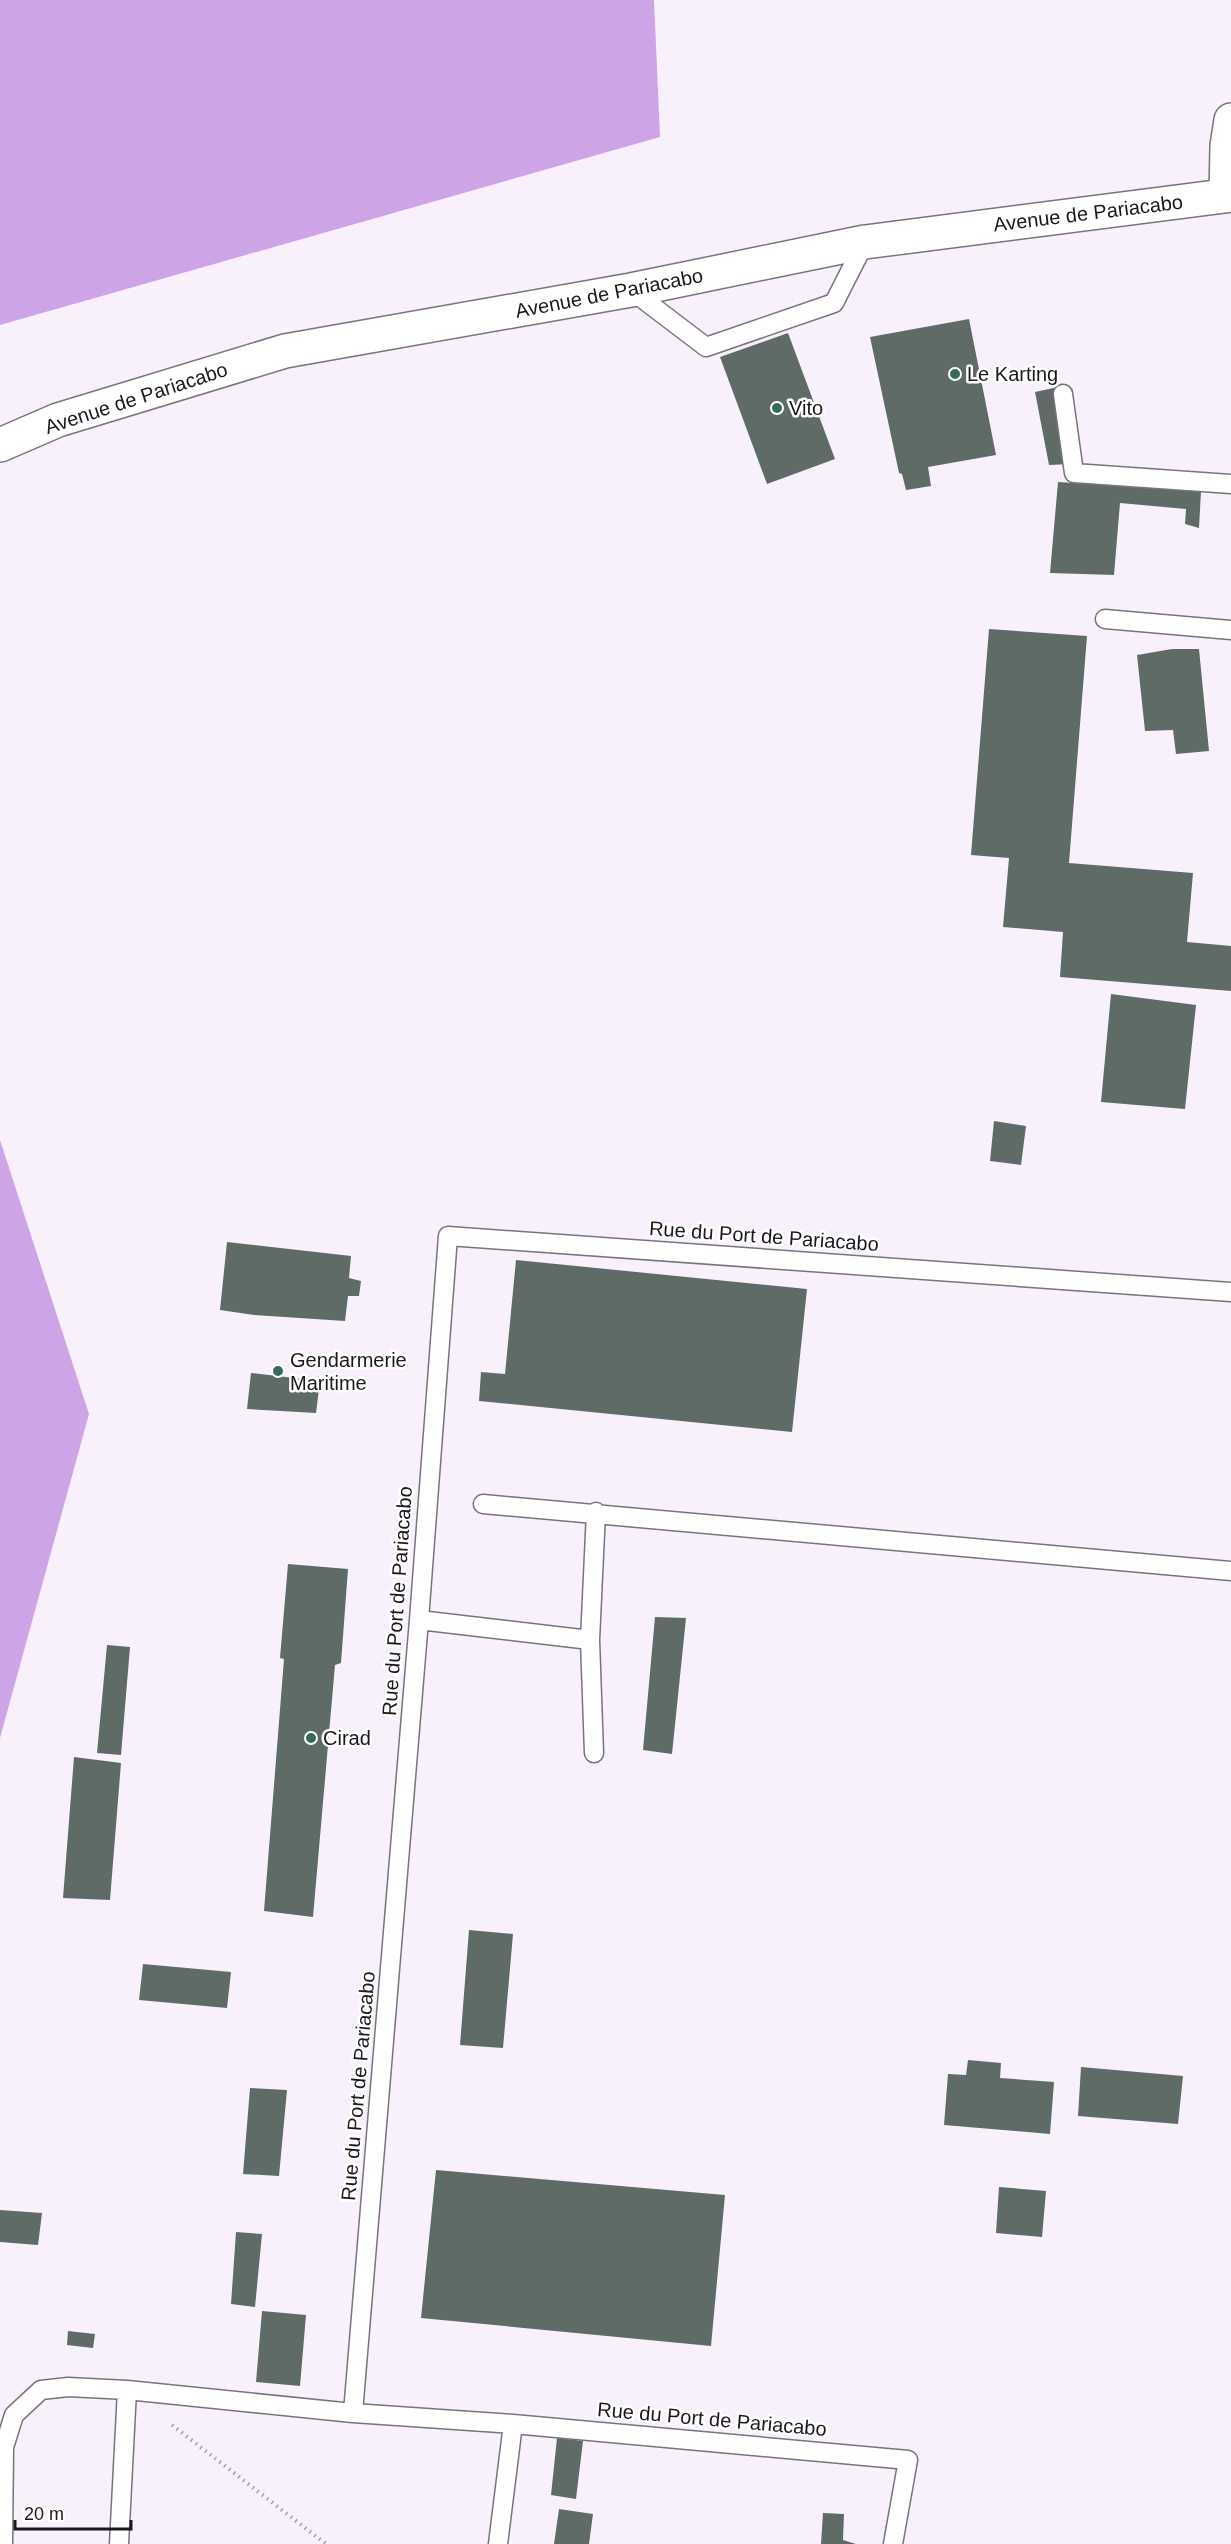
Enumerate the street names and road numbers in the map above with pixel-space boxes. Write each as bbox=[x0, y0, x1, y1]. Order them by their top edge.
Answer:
street label: Avenue de Pariacabo bbox=[992, 190, 1184, 236]
street label: Avenue de Pariacabo bbox=[513, 264, 705, 322]
street label: Avenue de Pariacabo bbox=[42, 358, 230, 438]
street label: Rue du Port de Pariacabo bbox=[648, 1217, 880, 1255]
street label: Rue du Port de Pariacabo bbox=[378, 1485, 416, 1717]
street label: Rue du Port de Pariacabo bbox=[337, 1970, 379, 2202]
street label: Rue du Port de Pariacabo bbox=[596, 2398, 828, 2440]

